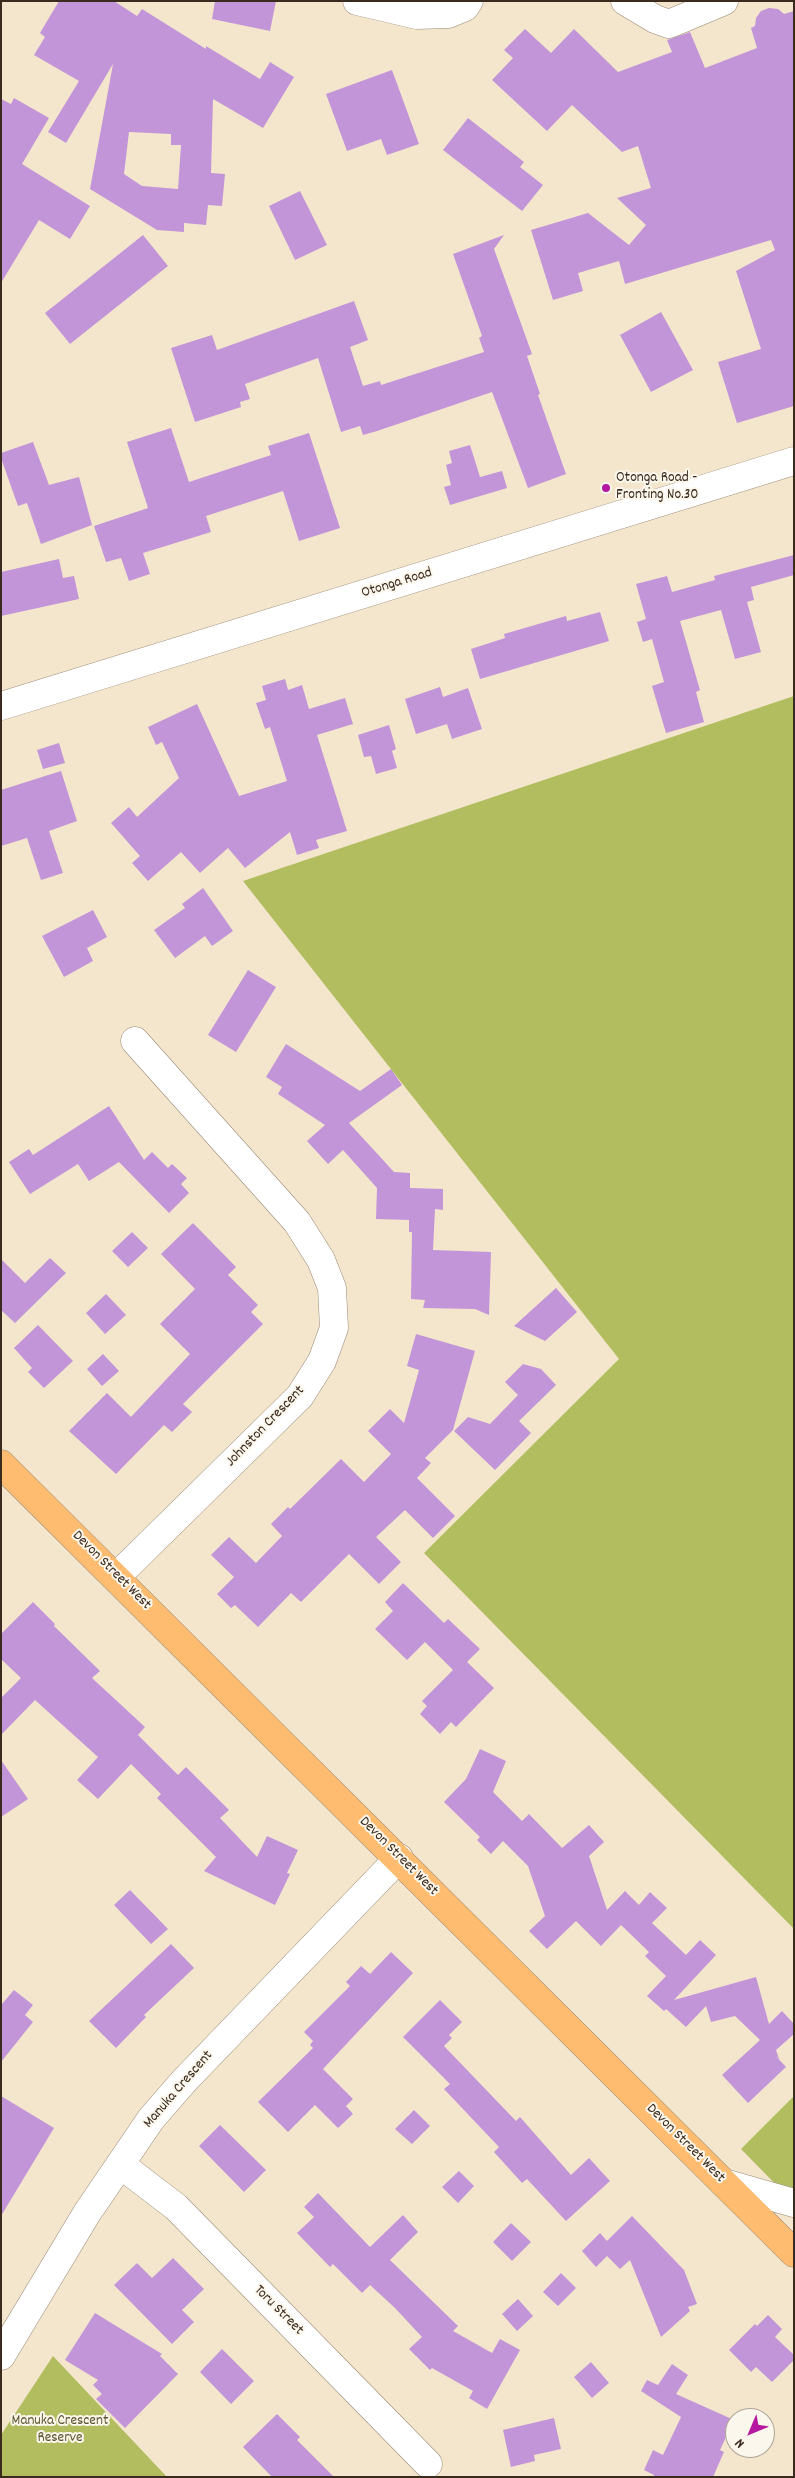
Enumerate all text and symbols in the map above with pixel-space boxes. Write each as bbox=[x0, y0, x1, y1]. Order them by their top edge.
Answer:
place label: Otonga Road - Fronting No.30 bbox=[616, 470, 698, 505]
marker: Otonga Road - Fronting No.30 bbox=[600, 482, 612, 494]
street label: Otonga Road bbox=[360, 565, 434, 603]
street label: Johnston Crescent bbox=[223, 1383, 309, 1471]
street label: Devon Street West bbox=[68, 1528, 154, 1614]
street label: Devon Street West bbox=[355, 1814, 441, 1900]
street label: Manuka Crescent bbox=[140, 2048, 218, 2132]
street label: Devon Street West bbox=[642, 2101, 728, 2187]
street label: Toru Street bbox=[249, 2282, 307, 2340]
north arrow bbox=[725, 2408, 775, 2458]
park label: Manuka Crescent Reserve bbox=[12, 2413, 108, 2448]
text: N bbox=[731, 2433, 750, 2452]

